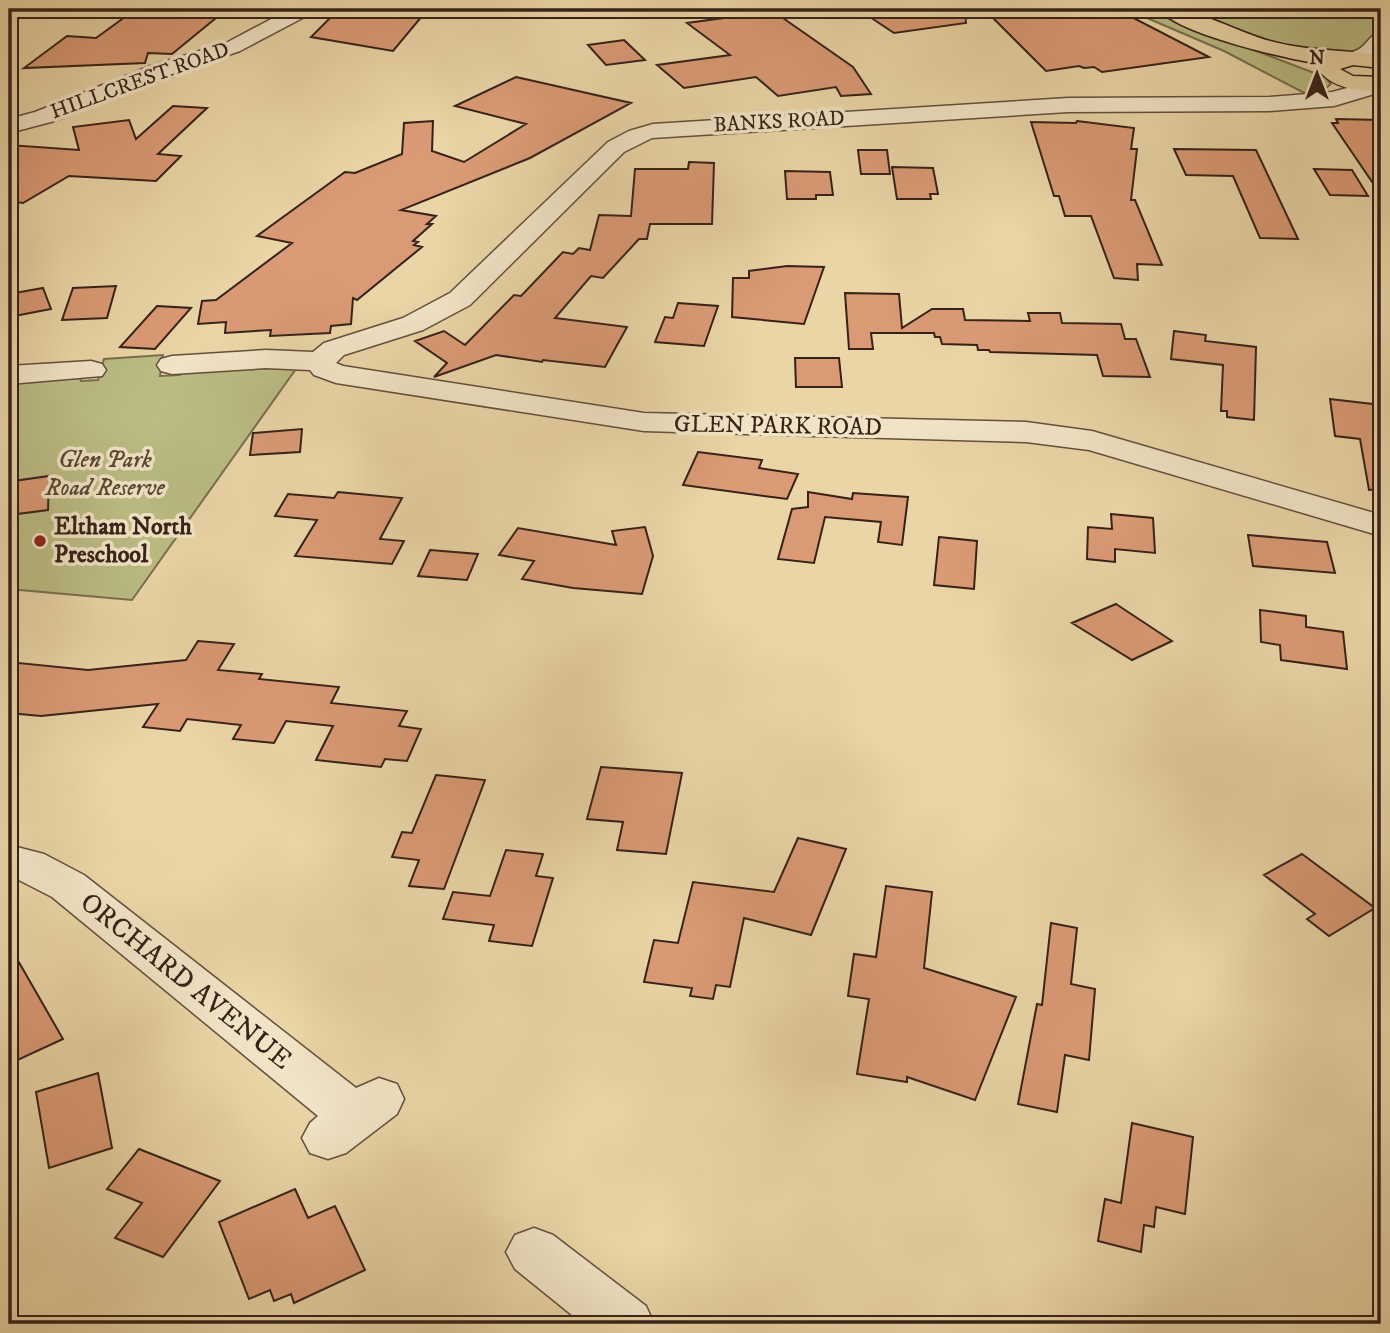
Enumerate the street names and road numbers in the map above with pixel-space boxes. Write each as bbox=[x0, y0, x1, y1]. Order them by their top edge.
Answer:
street label: HILLCREST ROAD bbox=[47, 37, 233, 125]
street label: BANKS ROAD bbox=[713, 106, 845, 138]
street label: GLEN PARK ROAD bbox=[674, 409, 882, 443]
street label: ORCHARD AVENUE bbox=[73, 885, 299, 1077]

